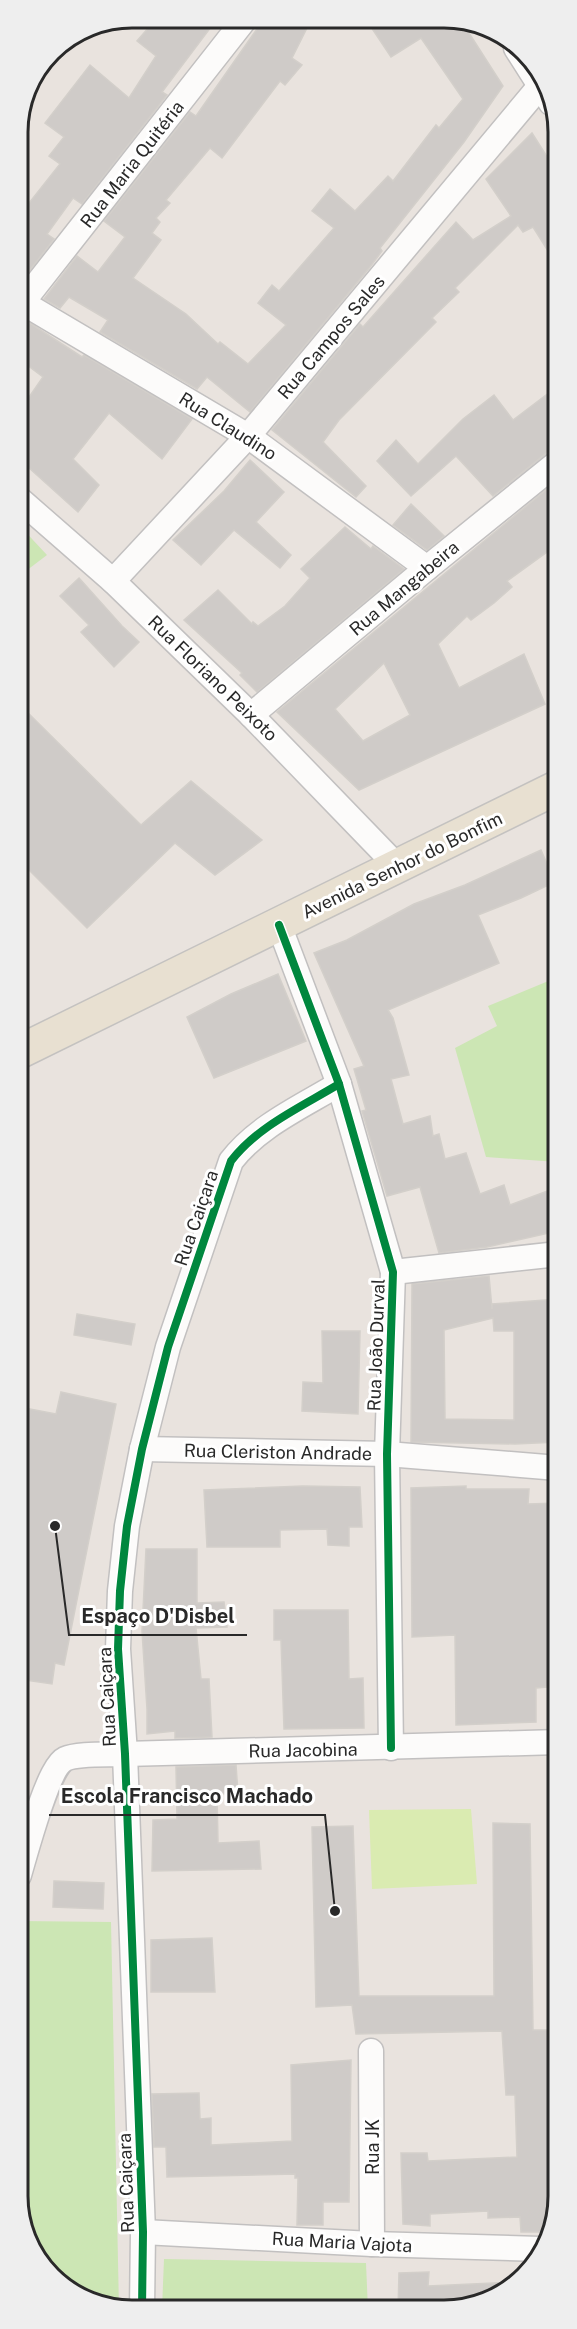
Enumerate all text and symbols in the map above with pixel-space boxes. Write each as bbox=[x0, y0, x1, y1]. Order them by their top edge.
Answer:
street label: Rua Maria Quitéria bbox=[76, 96, 188, 232]
street label: Rua Campos Sales bbox=[273, 271, 389, 403]
street label: Rua Claudino bbox=[175, 388, 281, 464]
street label: Rua Mangabeira bbox=[345, 536, 463, 640]
street label: Rua Floriano Peixoto bbox=[144, 611, 282, 745]
street label: Avenida Senhor do Bonfim bbox=[299, 807, 505, 923]
street label: Rua Caiçara bbox=[170, 1167, 222, 1269]
street label: Rua João Durval bbox=[363, 1278, 389, 1412]
street label: Rua Cleriston Andrade bbox=[184, 1440, 372, 1464]
callout: Espaço D'Disbel bbox=[69, 1597, 247, 1635]
text: Espaço D'Disbel bbox=[81, 1604, 235, 1628]
street label: Rua Caiçara bbox=[94, 1647, 120, 1747]
street label: Rua Jacobina bbox=[248, 1739, 358, 1761]
callout: Escola Francisco Machado bbox=[49, 1777, 325, 1815]
text: Escola Francisco Machado bbox=[61, 1784, 313, 1808]
street label: Rua JK bbox=[362, 2119, 383, 2175]
street label: Rua Caiçara bbox=[114, 2133, 138, 2233]
street label: Rua Maria Vajota bbox=[271, 2228, 413, 2256]

